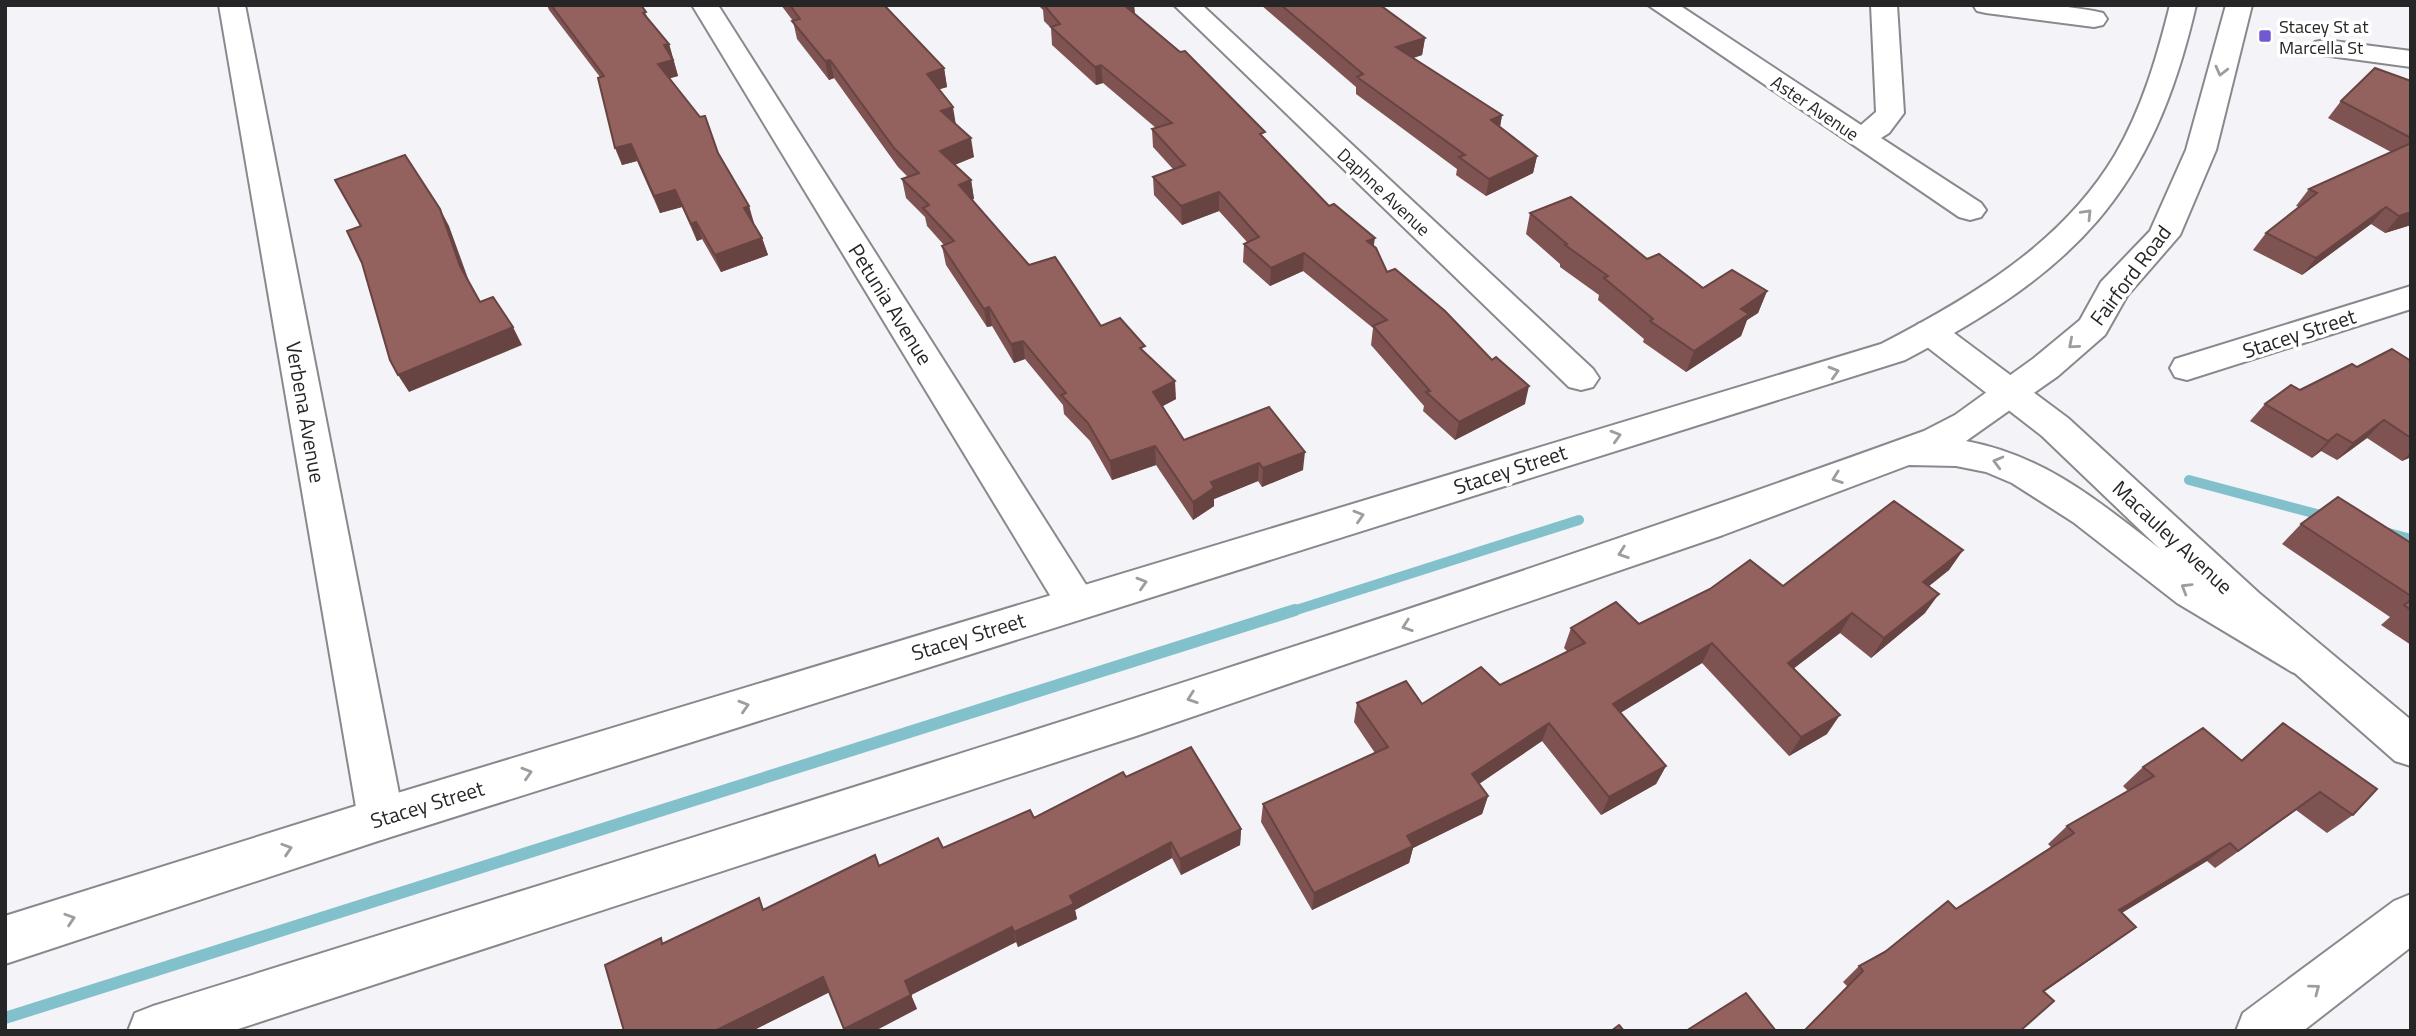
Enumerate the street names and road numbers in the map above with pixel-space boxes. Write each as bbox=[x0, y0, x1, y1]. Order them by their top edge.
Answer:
street label: Aster Avenue bbox=[1766, 69, 1864, 147]
street label: Daphne Avenue bbox=[1331, 142, 1437, 242]
street label: Fairford Road bbox=[2081, 218, 2179, 332]
street label: Petunia Avenue bbox=[841, 237, 941, 371]
street label: Stacey Street bbox=[2238, 299, 2360, 366]
street label: Verbena Avenue bbox=[278, 339, 334, 485]
street label: Stacey Street bbox=[1449, 435, 1571, 502]
street label: Macauley Avenue bbox=[2106, 473, 2240, 601]
street label: Stacey Street bbox=[907, 603, 1029, 668]
street label: Stacey Street bbox=[366, 771, 488, 836]

